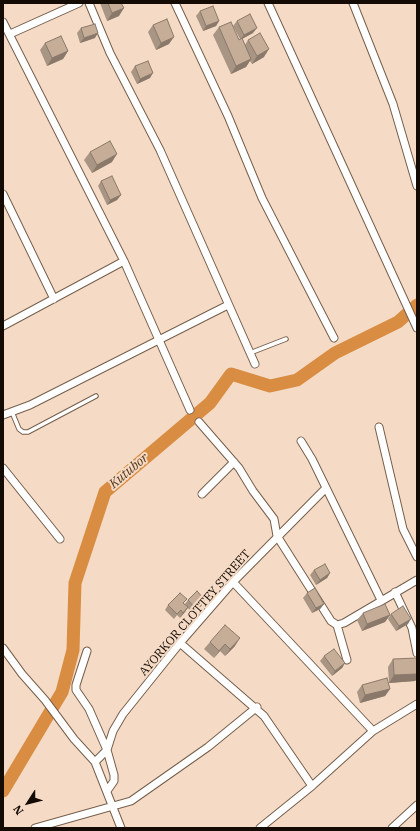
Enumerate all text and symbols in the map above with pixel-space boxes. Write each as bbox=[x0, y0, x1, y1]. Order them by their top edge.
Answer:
water label: Kutubor bbox=[106, 450, 152, 492]
street label: AYORKOR CLOTTEY STREET bbox=[136, 547, 254, 679]
north arrow bbox=[8, 783, 48, 823]
text: N bbox=[10, 802, 27, 818]

